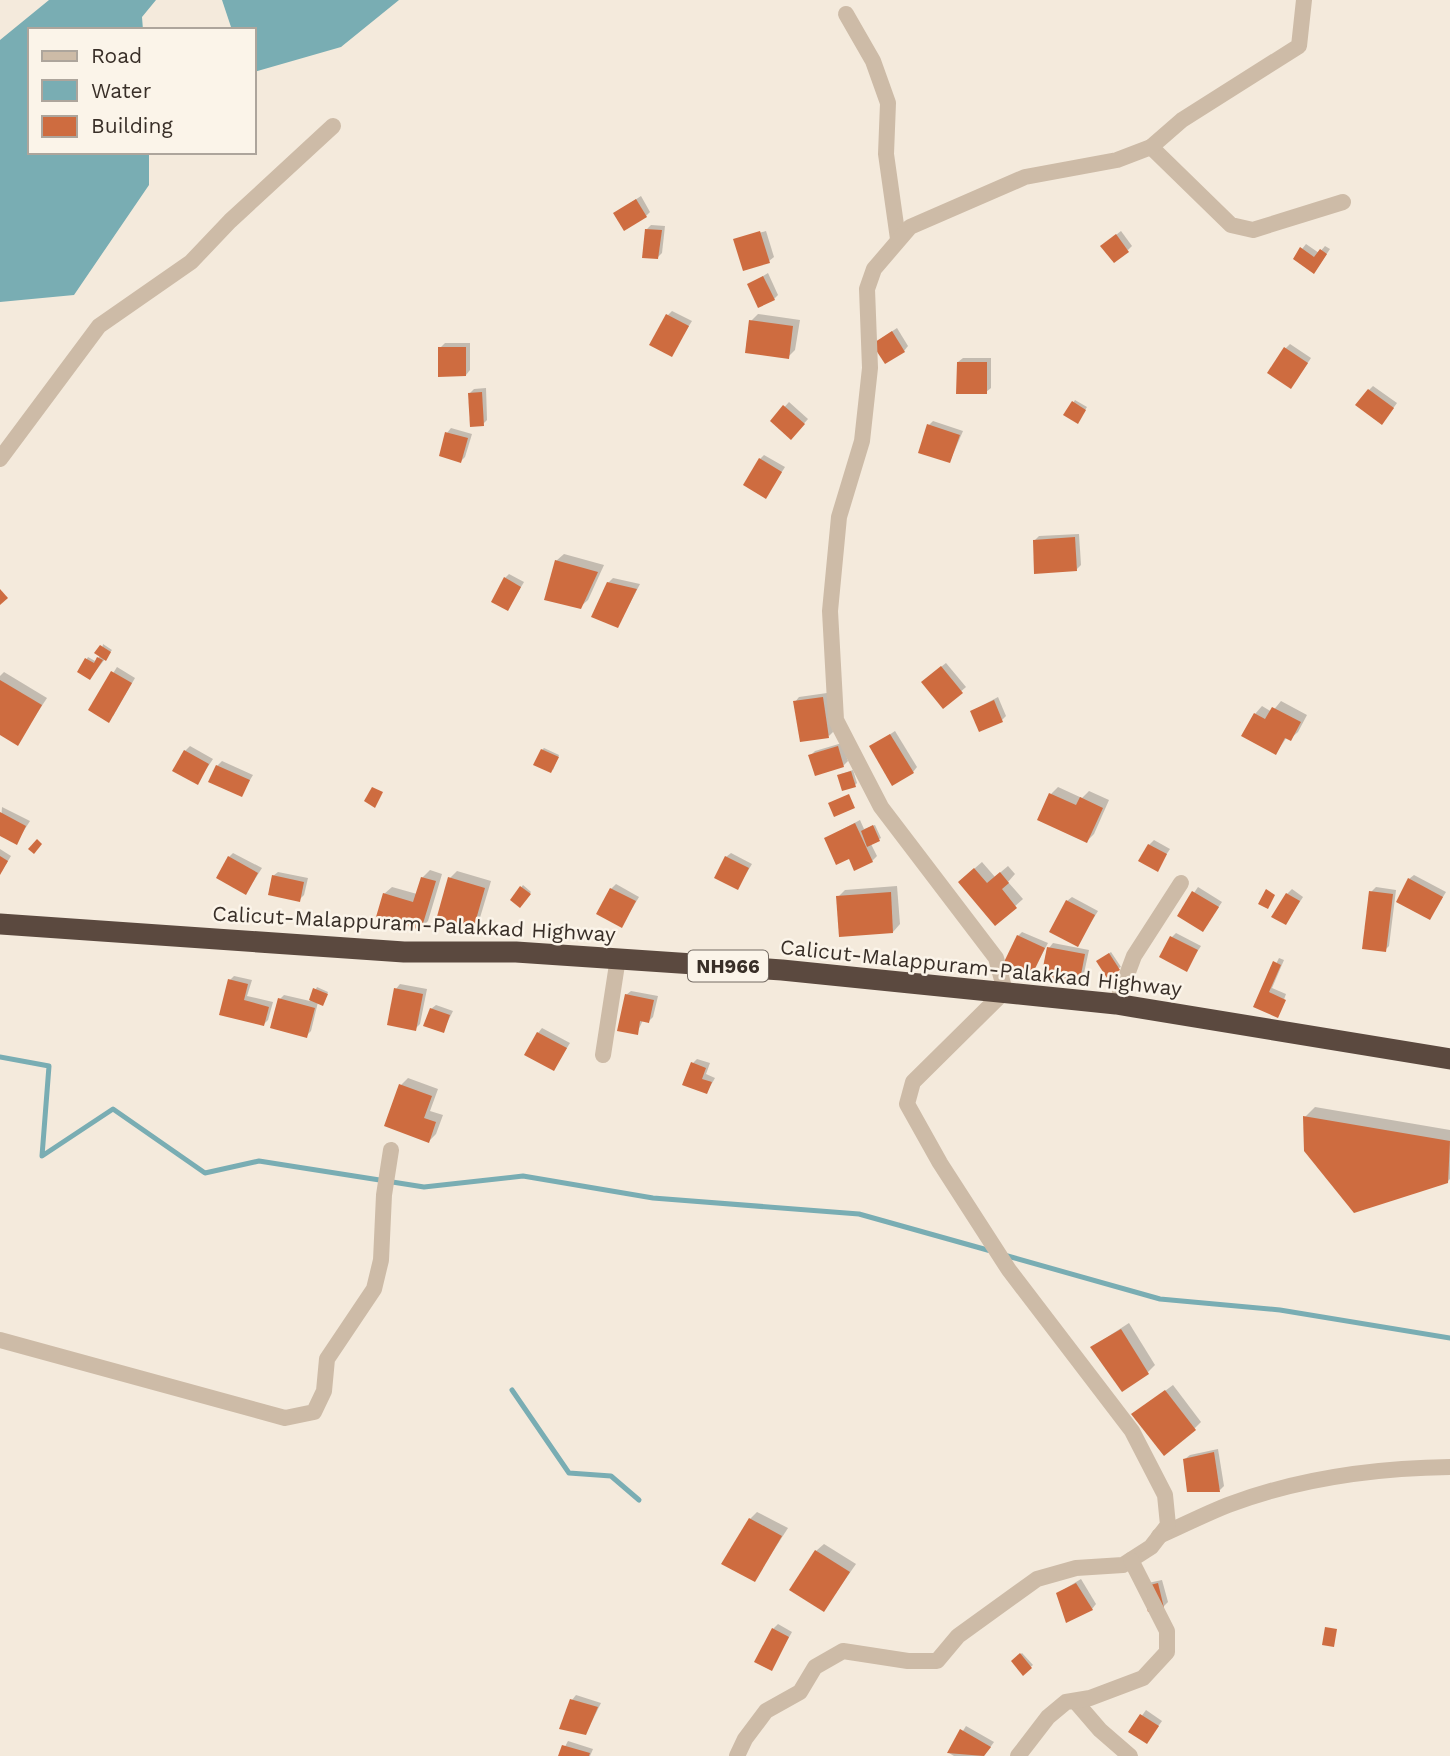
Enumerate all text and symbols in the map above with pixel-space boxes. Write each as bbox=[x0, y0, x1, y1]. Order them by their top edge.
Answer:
legend bbox=[28, 28, 256, 154]
text: Road bbox=[91, 43, 142, 68]
text: Water bbox=[91, 78, 152, 103]
text: Building bbox=[91, 113, 173, 138]
street label: Calicut-Malappuram-Palakkad Highway bbox=[212, 900, 616, 947]
street label: Calicut-Malappuram-Palakkad Highway bbox=[779, 934, 1183, 1001]
road number: NH966 bbox=[688, 950, 768, 982]

